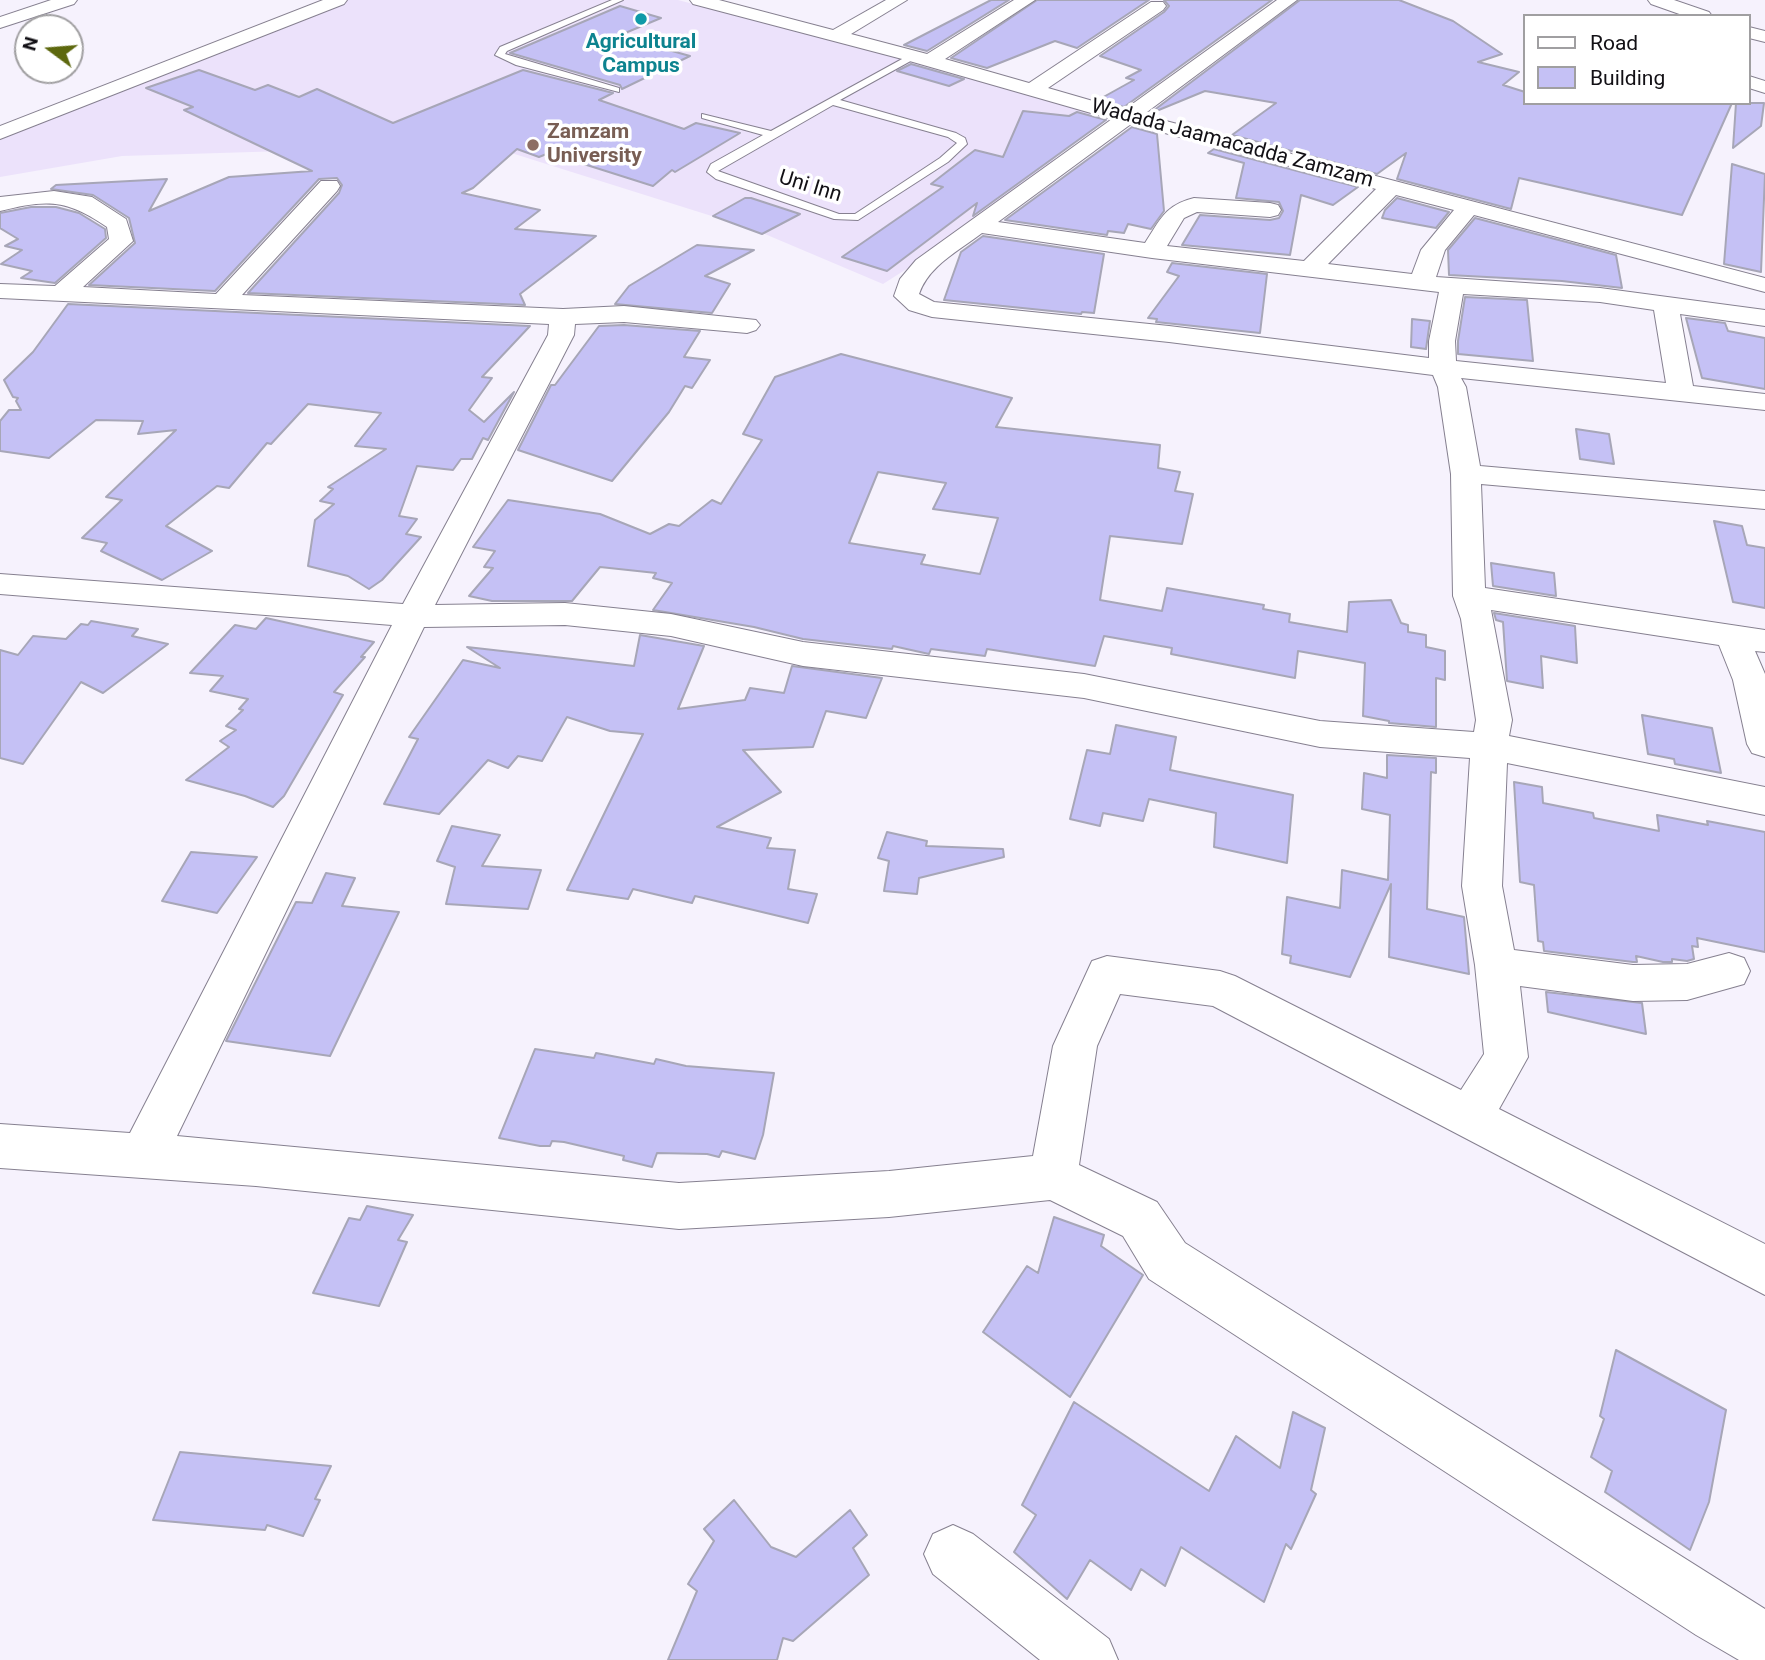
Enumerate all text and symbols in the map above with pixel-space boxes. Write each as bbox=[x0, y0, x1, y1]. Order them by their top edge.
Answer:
marker: Agricultural Campus bbox=[633, 11, 649, 27]
north arrow bbox=[14, 14, 84, 84]
legend bbox=[1524, 14, 1751, 105]
place label: Agricultural Campus bbox=[586, 30, 696, 80]
text: Road bbox=[1590, 31, 1638, 55]
text: N bbox=[17, 34, 43, 53]
text: Building bbox=[1590, 66, 1665, 90]
street label: Wadada Jaamacadda Zamzam bbox=[1088, 94, 1376, 194]
place label: Zamzam University bbox=[547, 120, 642, 170]
marker: Zamzam University bbox=[525, 137, 541, 153]
street label: Uni Inn bbox=[776, 166, 844, 208]

